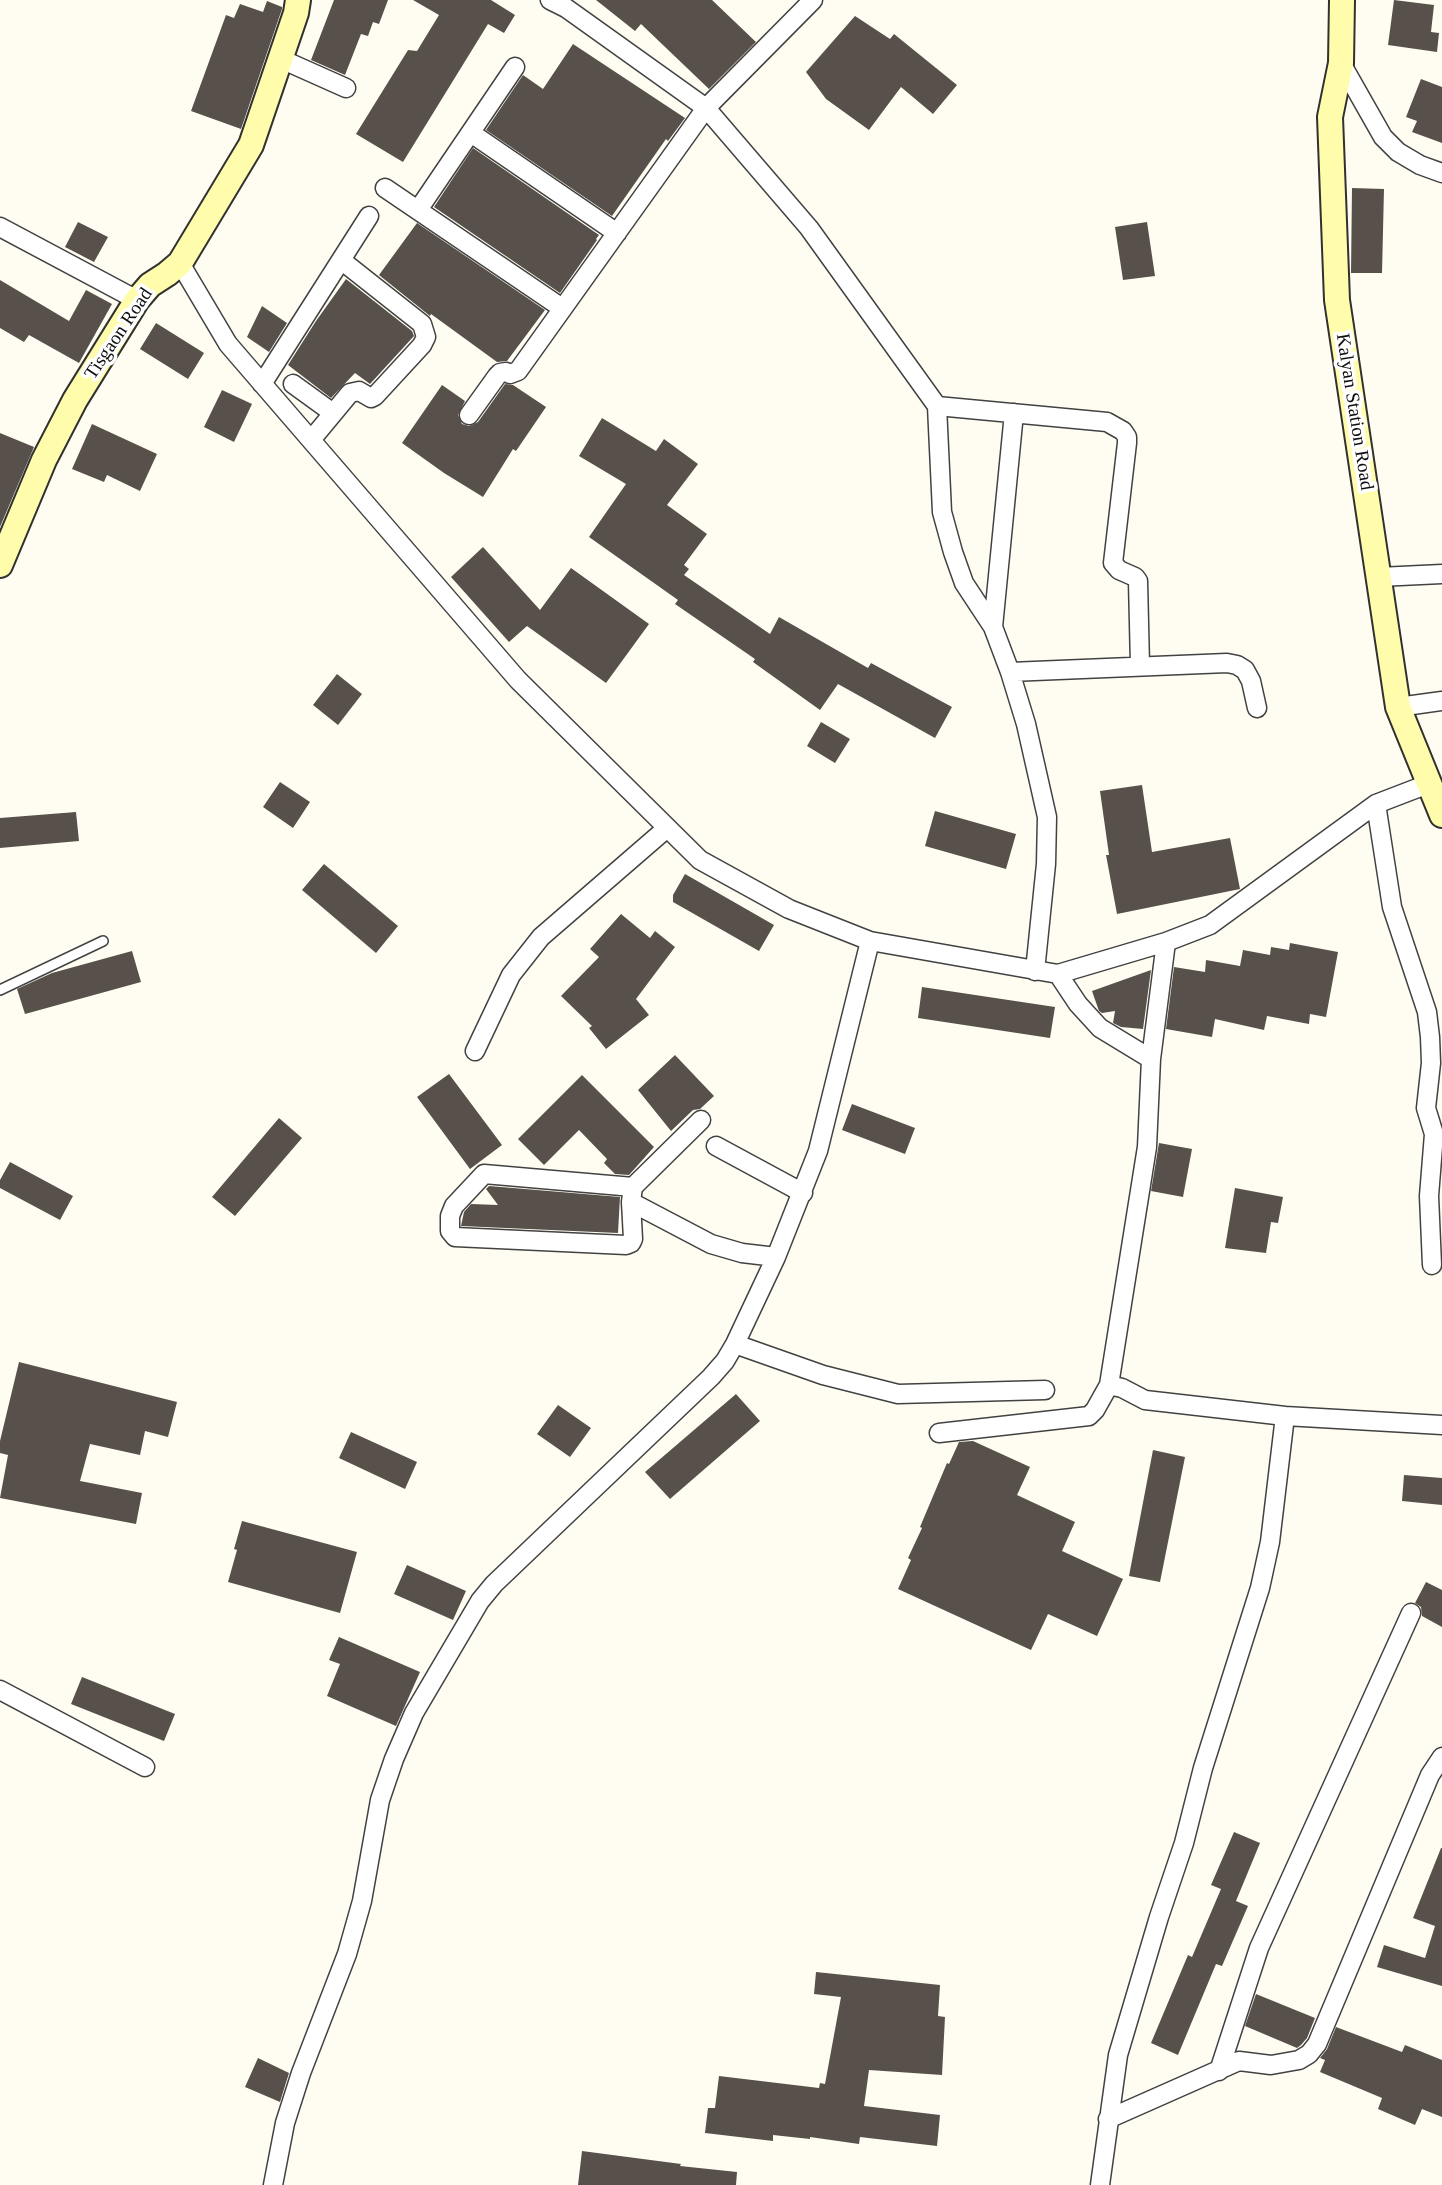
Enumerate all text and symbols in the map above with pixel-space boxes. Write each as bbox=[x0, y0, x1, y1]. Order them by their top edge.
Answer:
street label: Tisgaon Road bbox=[80, 284, 158, 384]
street label: Kalyan Station Road bbox=[1330, 332, 1378, 492]

